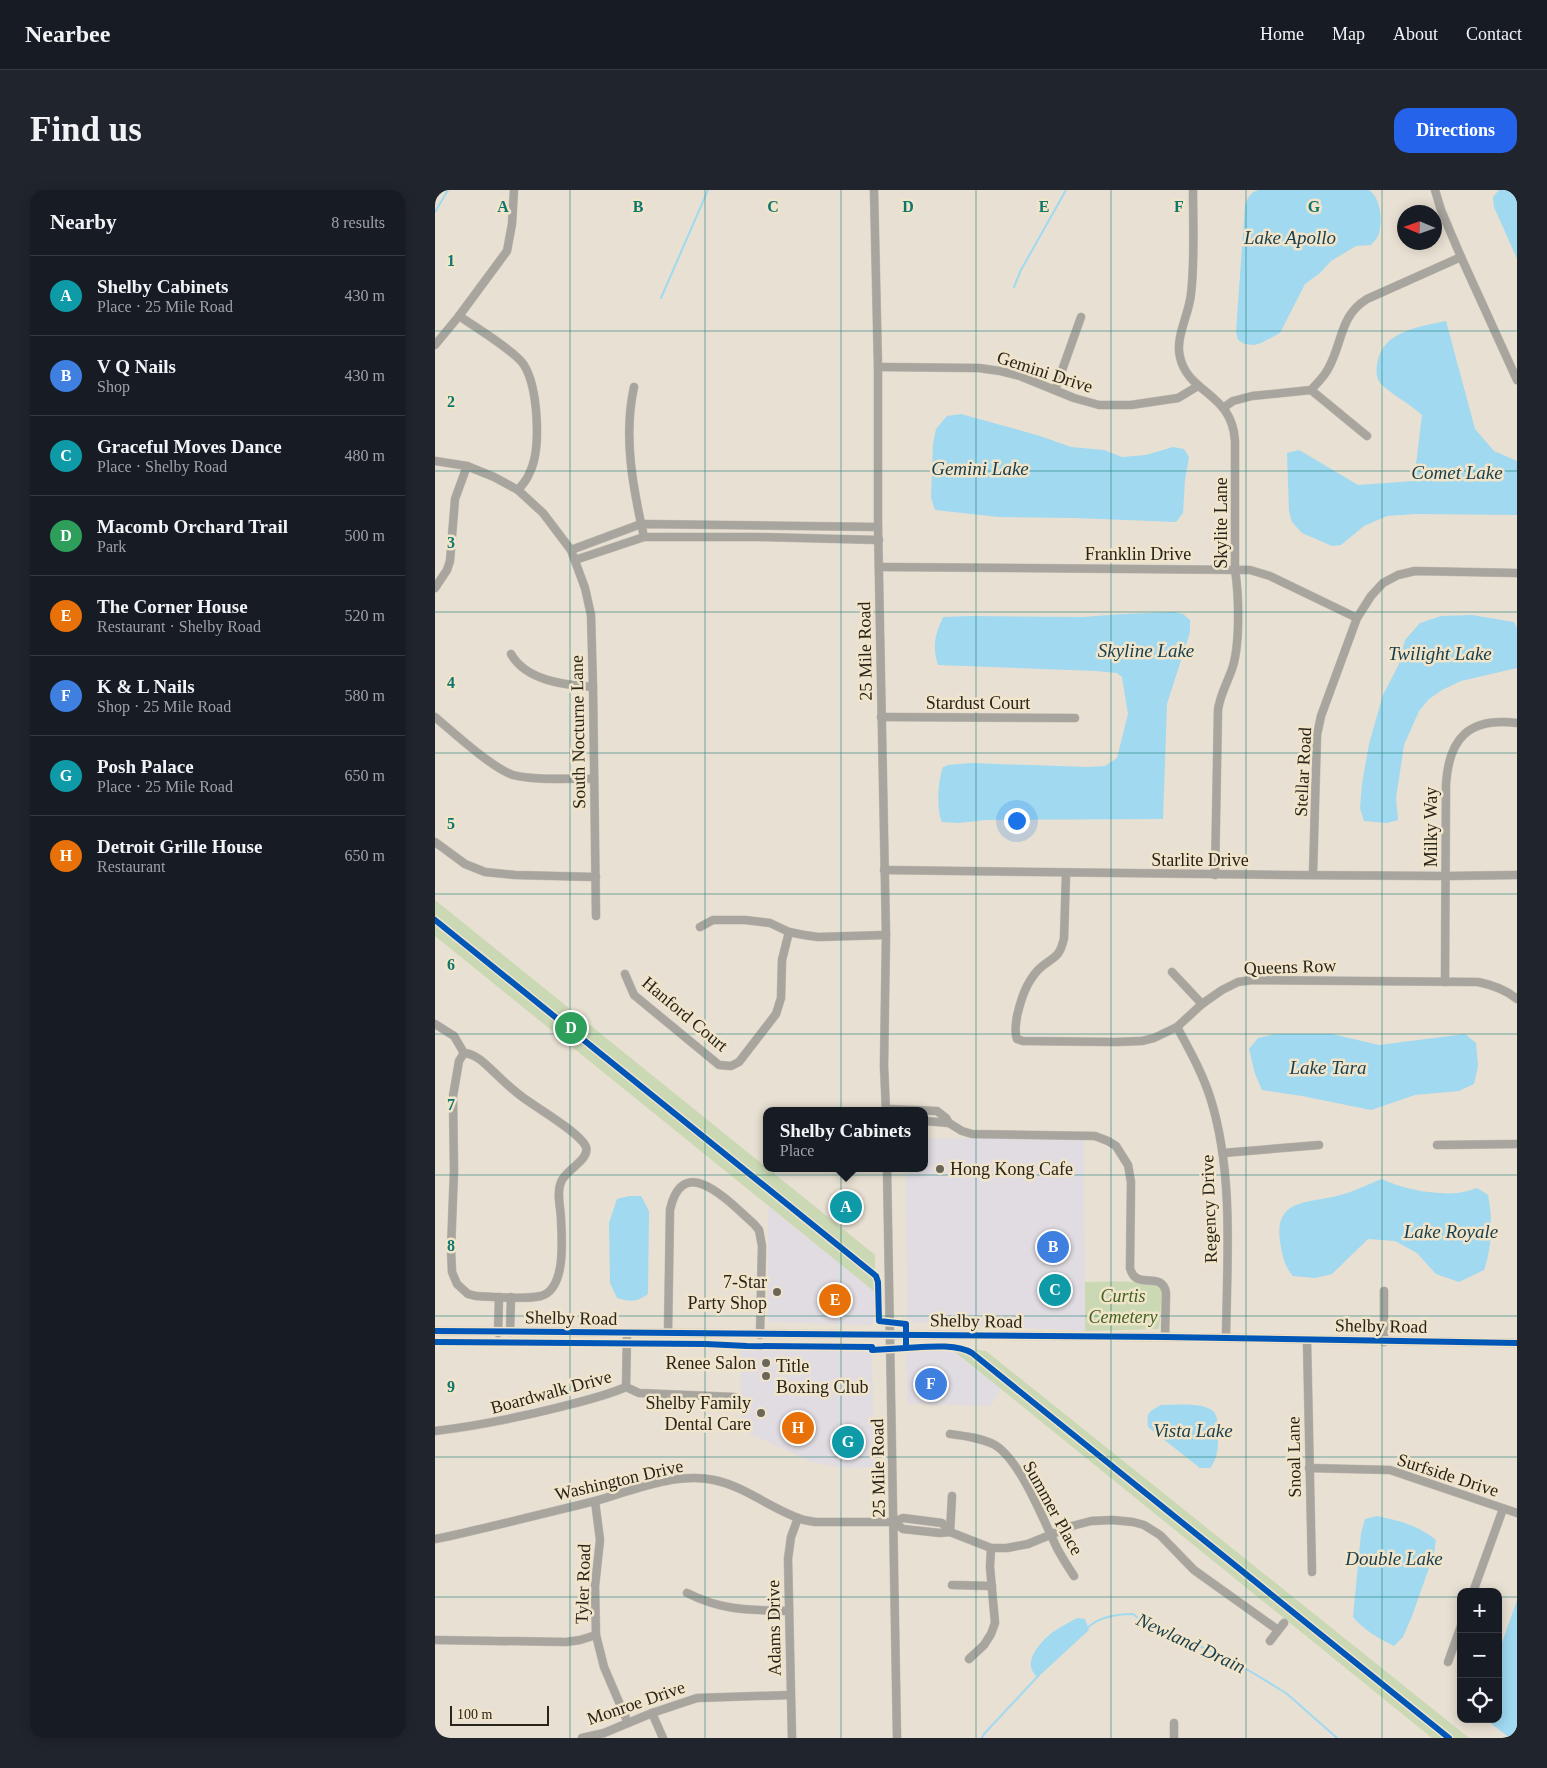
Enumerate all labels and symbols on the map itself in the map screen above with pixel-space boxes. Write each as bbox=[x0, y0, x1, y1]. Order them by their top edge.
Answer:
text: A bbox=[497, 198, 509, 215]
text: B bbox=[633, 198, 644, 215]
text: C bbox=[767, 198, 779, 215]
text: D bbox=[902, 198, 914, 215]
text: E bbox=[1039, 198, 1049, 215]
text: F bbox=[1174, 198, 1184, 215]
text: G bbox=[1308, 198, 1321, 215]
north arrow bbox=[1397, 205, 1442, 250]
water label: Lake Apollo bbox=[1243, 227, 1336, 248]
text: 1 bbox=[447, 252, 455, 269]
street label: Gemini Drive bbox=[995, 347, 1095, 397]
text: 2 bbox=[447, 393, 455, 410]
water label: Gemini Lake bbox=[931, 458, 1029, 479]
water label: Comet Lake bbox=[1411, 462, 1503, 483]
street label: Skylite Lane bbox=[1211, 477, 1231, 569]
text: 3 bbox=[447, 534, 455, 551]
street label: Franklin Drive bbox=[1085, 544, 1191, 564]
street label: 25 Mile Road bbox=[854, 601, 876, 701]
water label: Skyline Lake bbox=[1098, 640, 1194, 661]
water label: Twilight Lake bbox=[1388, 643, 1492, 664]
street label: South Nocturne Lane bbox=[567, 655, 589, 809]
text: 4 bbox=[447, 674, 455, 691]
street label: Stardust Court bbox=[926, 693, 1030, 713]
street label: Stellar Road bbox=[1291, 727, 1315, 817]
street label: Milky Way bbox=[1421, 787, 1441, 867]
your location bbox=[1004, 808, 1030, 834]
text: 5 bbox=[447, 815, 455, 832]
street label: Starlite Drive bbox=[1151, 850, 1249, 870]
street label: Queens Row bbox=[1243, 955, 1337, 979]
text: 6 bbox=[447, 956, 455, 973]
street label: Hanford Court bbox=[638, 972, 732, 1056]
pin: D bbox=[555, 1009, 587, 1047]
water label: Lake Tara bbox=[1289, 1057, 1366, 1078]
text: 7 bbox=[447, 1096, 455, 1113]
street label: Regency Drive bbox=[1197, 1154, 1221, 1264]
place label: Hong Kong Cafe bbox=[950, 1159, 1073, 1179]
marker: Hong Kong Cafe bbox=[934, 1163, 946, 1175]
pin: A bbox=[830, 1188, 862, 1226]
water label: Lake Royale bbox=[1403, 1221, 1498, 1242]
pin: B bbox=[1037, 1228, 1069, 1266]
text: 8 bbox=[447, 1237, 455, 1254]
pin: C bbox=[1039, 1271, 1071, 1309]
place label: 7-Star Party Shop bbox=[687, 1272, 767, 1313]
pin: E bbox=[819, 1281, 851, 1319]
marker: 7-Star Party Shop bbox=[771, 1286, 783, 1298]
park label: Curtis Cemetery bbox=[1089, 1286, 1157, 1327]
street label: Shelby Road bbox=[525, 1307, 617, 1329]
street label: Shelby Road bbox=[930, 1310, 1022, 1332]
street label: Shelby Road bbox=[1335, 1315, 1427, 1337]
place label: Renee Salon bbox=[666, 1353, 756, 1373]
place label: Title Boxing Club bbox=[776, 1356, 869, 1397]
marker: Renee Salon bbox=[760, 1357, 772, 1369]
pin: F bbox=[915, 1365, 947, 1403]
street label: Boardwalk Drive bbox=[488, 1366, 614, 1418]
marker: Title Boxing Club bbox=[760, 1370, 772, 1382]
text: 9 bbox=[447, 1378, 455, 1395]
place label: Shelby Family Dental Care bbox=[645, 1393, 751, 1434]
marker: Shelby Family Dental Care bbox=[755, 1407, 767, 1419]
pin: H bbox=[782, 1409, 814, 1447]
street label: Snoal Lane bbox=[1283, 1416, 1305, 1498]
street label: 25 Mile Road bbox=[867, 1418, 889, 1518]
water label: Vista Lake bbox=[1153, 1420, 1233, 1441]
pin: G bbox=[832, 1423, 864, 1461]
street label: Surfside Drive bbox=[1395, 1449, 1501, 1501]
street label: Washington Drive bbox=[553, 1456, 685, 1504]
street label: Summer Place bbox=[1019, 1457, 1087, 1559]
street label: Tyler Road bbox=[572, 1544, 594, 1624]
water label: Double Lake bbox=[1344, 1548, 1443, 1569]
street label: Adams Drive bbox=[763, 1580, 785, 1676]
water label: Newland Drain bbox=[1132, 1608, 1249, 1677]
street label: Monroe Drive bbox=[584, 1677, 688, 1729]
scale bar bbox=[450, 1703, 549, 1726]

